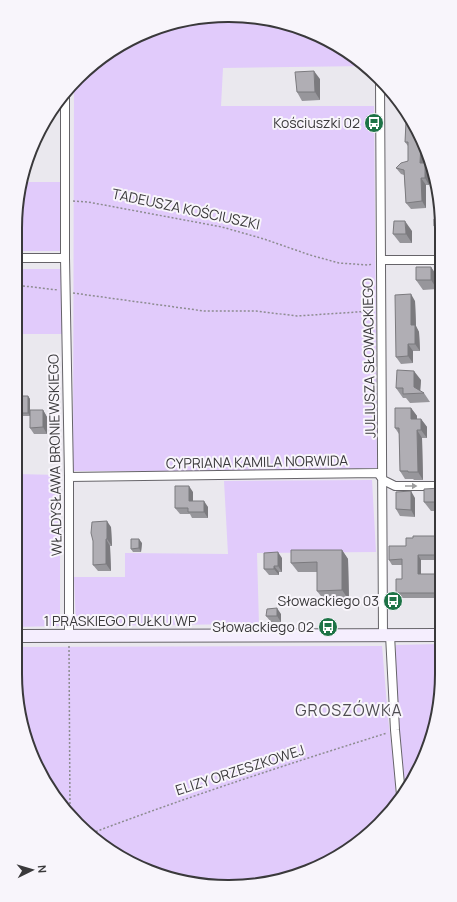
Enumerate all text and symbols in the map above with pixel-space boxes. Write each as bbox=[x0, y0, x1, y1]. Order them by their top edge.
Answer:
bus stop icon: Kościuszki 02 bbox=[363, 112, 385, 134]
place label: Kościuszki 02 bbox=[273, 113, 360, 132]
street label: TADEUSZA KOŚCIUSZKI bbox=[110, 184, 262, 233]
street label: JULIUSZA SŁOWACKIEGO bbox=[358, 278, 379, 438]
street label: WŁADYSŁAWA BRONIEWSKIEGO bbox=[43, 354, 66, 556]
street label: CYPRIANA KAMILA NORWIDA bbox=[166, 450, 348, 473]
one-way arrow bbox=[405, 483, 418, 489]
bus stop icon: Słowackiego 03 bbox=[382, 590, 404, 612]
place label: Słowackiego 03 bbox=[277, 591, 379, 610]
street label: 1 PRASKIEGO PUŁKU WP bbox=[44, 611, 197, 630]
bus stop icon: Słowackiego 02 bbox=[317, 616, 339, 638]
place label: Słowackiego 02 bbox=[212, 617, 314, 636]
district label: GROSZÓWKA bbox=[295, 699, 403, 721]
street label: ELIZY ORZESZKOWEJ bbox=[173, 740, 307, 799]
north arrow bbox=[12, 850, 52, 890]
text: N bbox=[35, 864, 50, 874]

